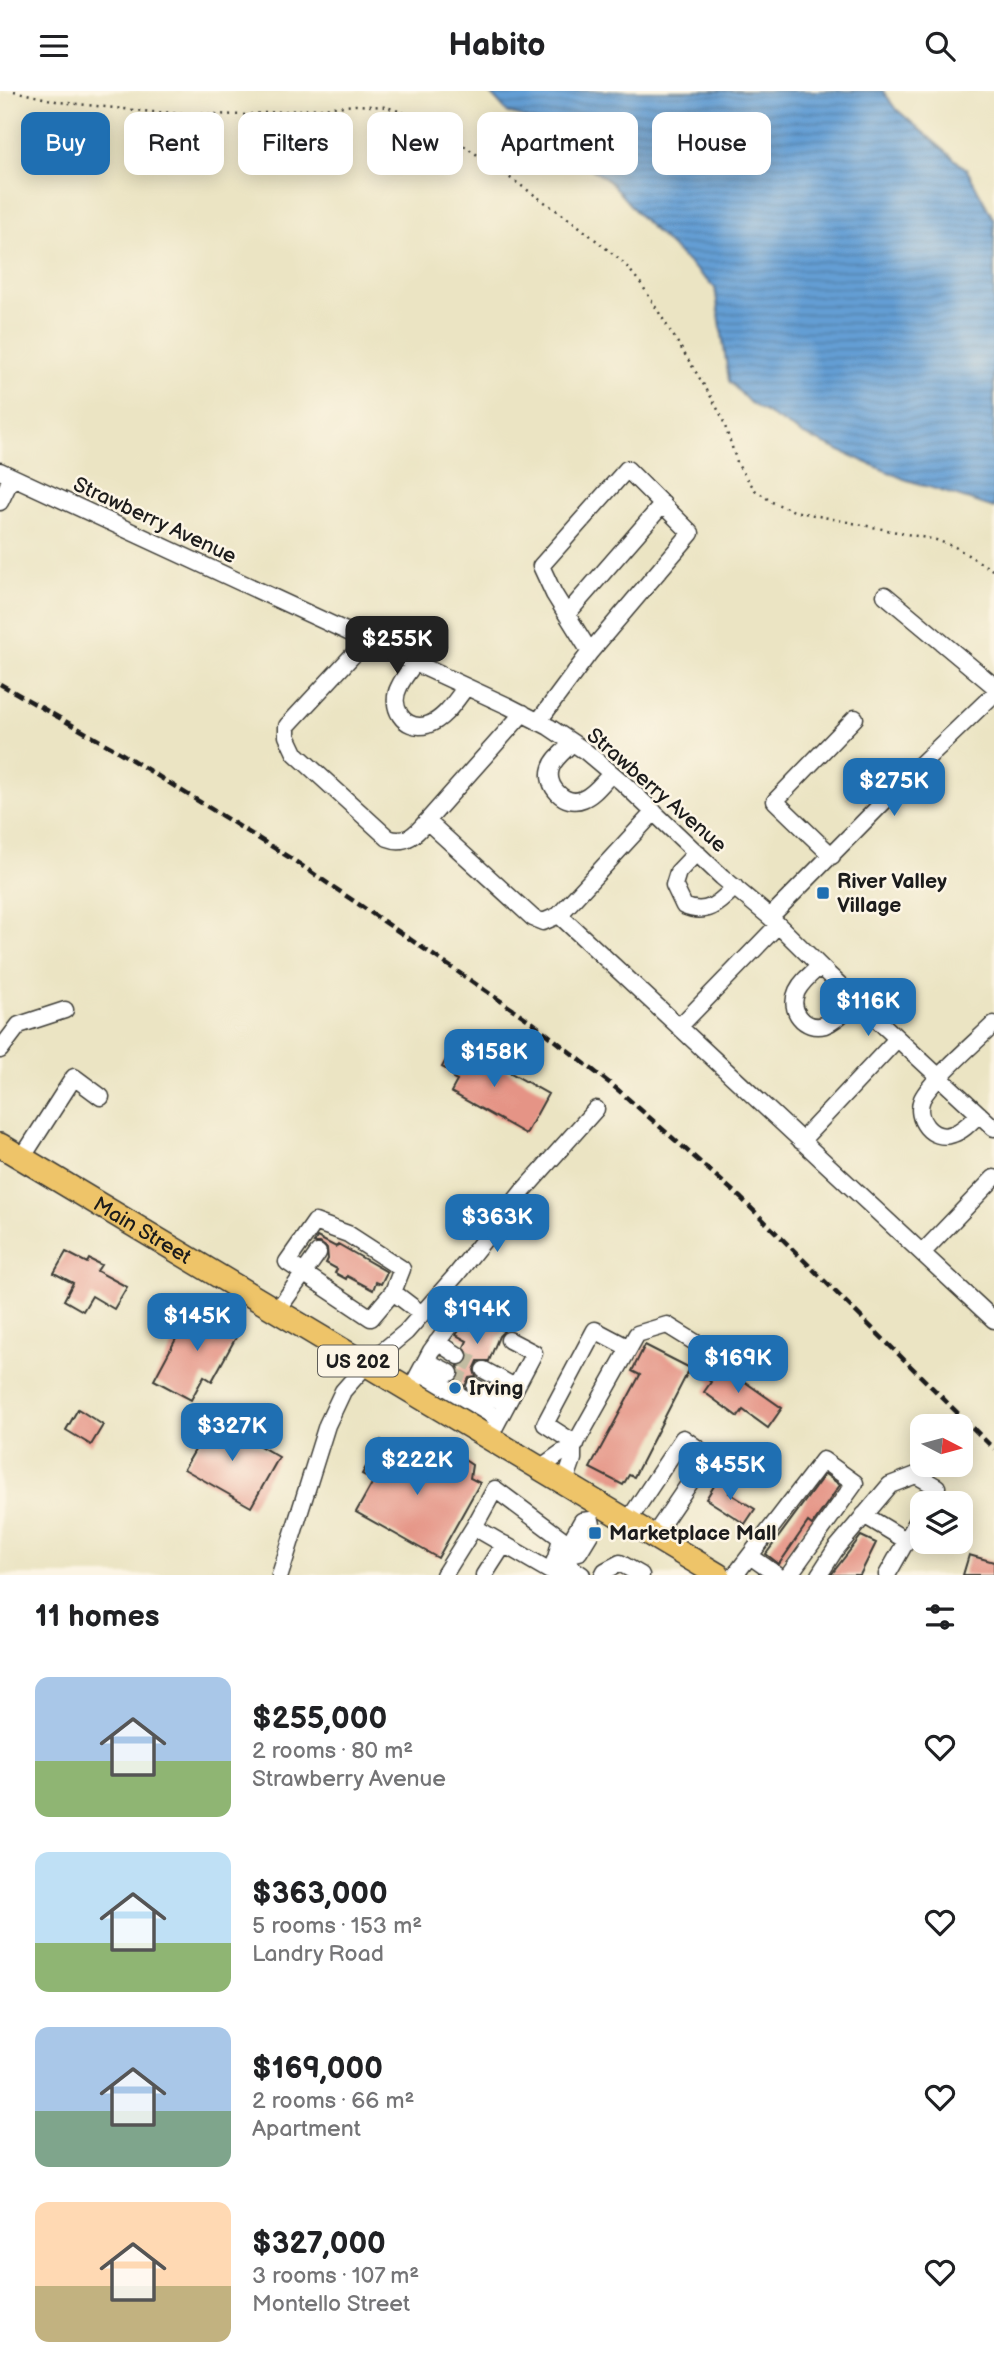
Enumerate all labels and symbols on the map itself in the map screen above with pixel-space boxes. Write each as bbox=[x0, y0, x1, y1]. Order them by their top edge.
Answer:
street label: Strawberry Avenue bbox=[69, 472, 240, 569]
pin: $255K bbox=[348, 617, 446, 676]
street label: Strawberry Avenue bbox=[582, 723, 732, 858]
pin: $275K bbox=[845, 759, 943, 818]
place label: River Valley Village bbox=[837, 869, 947, 918]
marker: River Valley Village bbox=[815, 885, 831, 901]
pin: $116K bbox=[819, 979, 917, 1038]
pin: $158K bbox=[445, 1030, 543, 1089]
street label: Main Street bbox=[89, 1192, 196, 1270]
pin: $363K bbox=[448, 1195, 546, 1254]
pin: $194K bbox=[428, 1287, 526, 1346]
pin: $145K bbox=[148, 1293, 246, 1353]
pin: $169K bbox=[689, 1335, 787, 1395]
road number: US 202 bbox=[318, 1345, 398, 1377]
place label: Irving bbox=[469, 1376, 523, 1401]
marker: Irving bbox=[447, 1380, 463, 1396]
pin: $327K bbox=[183, 1403, 281, 1463]
north arrow bbox=[910, 1414, 973, 1477]
pin: $222K bbox=[368, 1437, 466, 1497]
pin: $455K bbox=[681, 1443, 779, 1502]
place label: Marketplace Mall bbox=[609, 1521, 777, 1546]
marker: Marketplace Mall bbox=[587, 1525, 603, 1541]

